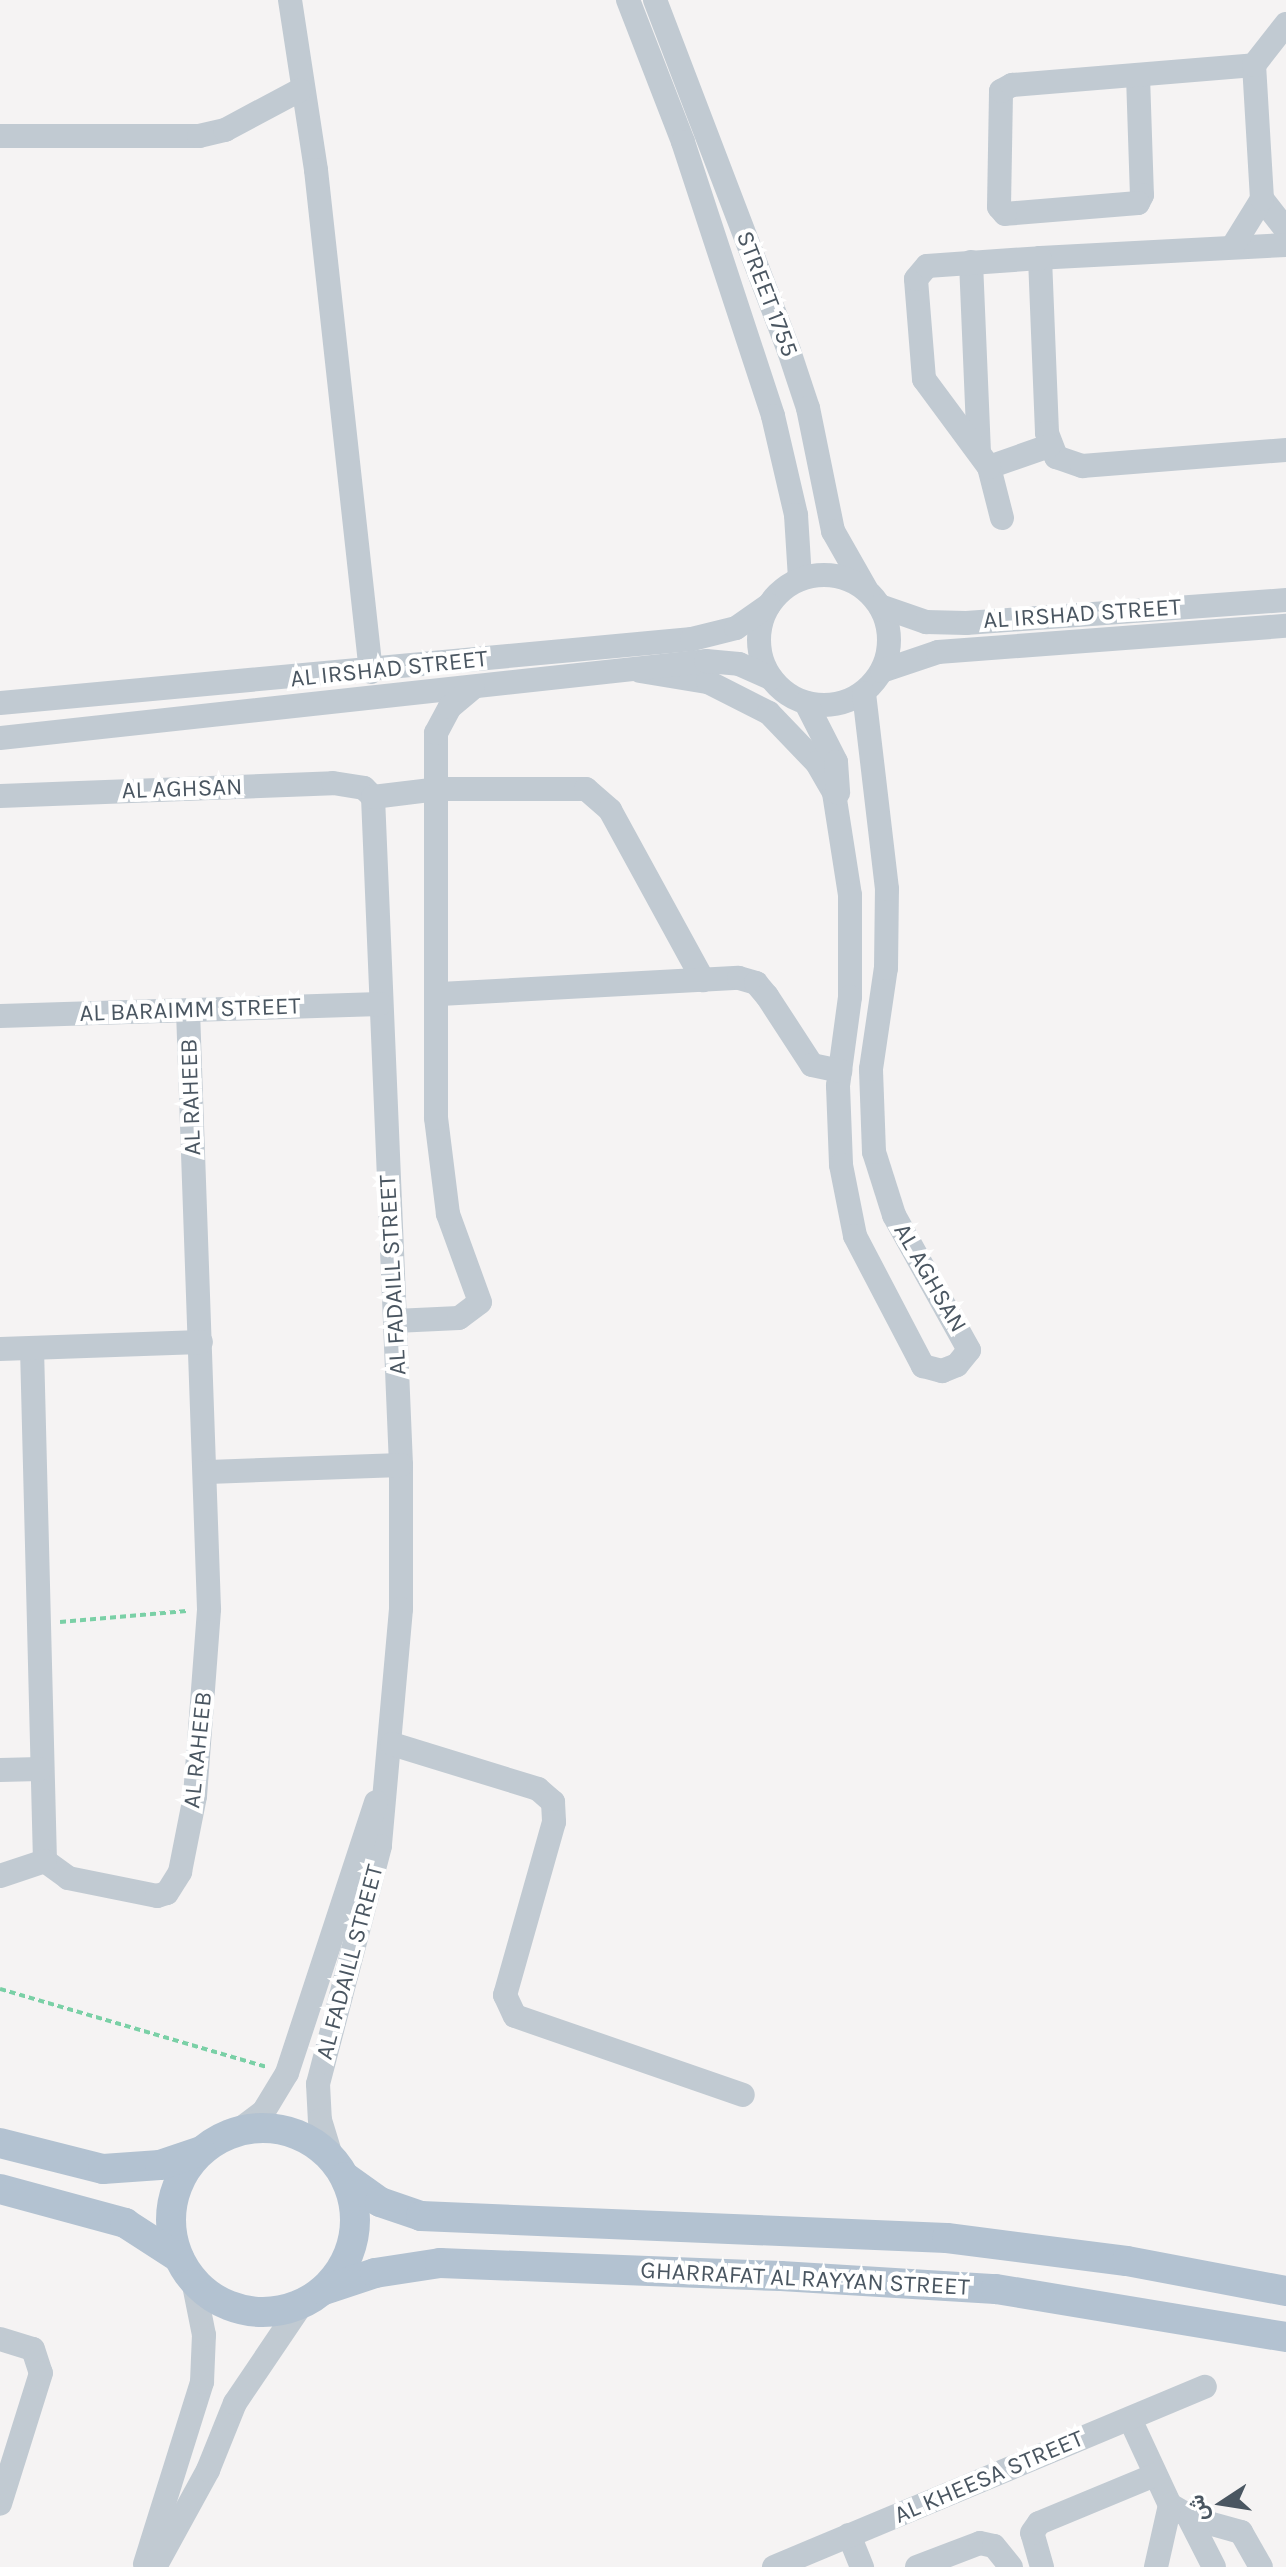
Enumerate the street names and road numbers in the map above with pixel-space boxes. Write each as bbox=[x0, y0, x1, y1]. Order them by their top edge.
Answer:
street label: STREET 1755 bbox=[730, 227, 804, 361]
street label: AL IRSHAD STREET bbox=[982, 593, 1182, 635]
street label: AL IRSHAD STREET bbox=[289, 644, 489, 694]
street label: AL AGHSAN bbox=[121, 773, 243, 805]
street label: AL BARAIMM STREET bbox=[79, 992, 301, 1028]
street label: AL RAHEEB bbox=[175, 1038, 207, 1156]
street label: AL FADAILL STREET bbox=[373, 1174, 413, 1376]
street label: AL AGHSAN bbox=[887, 1219, 973, 1337]
street label: AL RAHEEB bbox=[178, 1690, 218, 1810]
street label: AL FADAILL STREET bbox=[310, 1861, 390, 2063]
street label: GHARRAFAT AL RAYYAN STREET bbox=[640, 2256, 970, 2302]
street label: AL KHEESA STREET bbox=[890, 2424, 1088, 2530]

